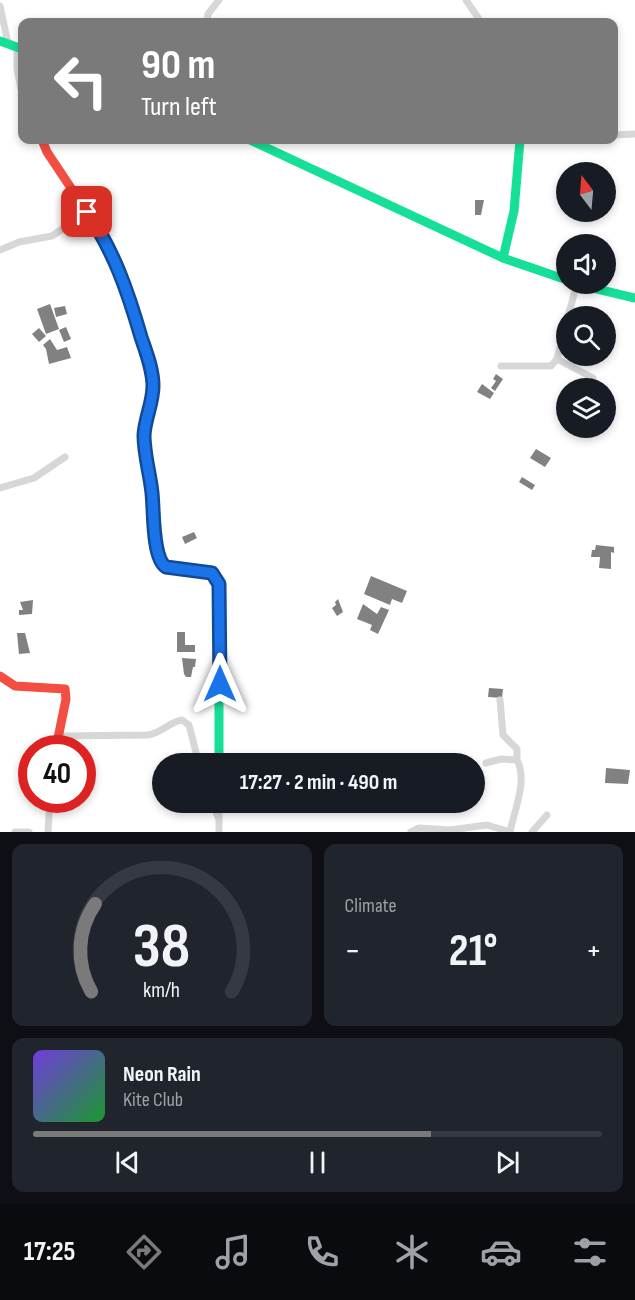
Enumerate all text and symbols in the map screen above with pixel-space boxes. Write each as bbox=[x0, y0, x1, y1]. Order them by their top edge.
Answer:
text: 90 m bbox=[141, 40, 215, 91]
icon: left bbox=[42, 42, 120, 120]
text: Turn left bbox=[141, 91, 217, 123]
north arrow bbox=[556, 162, 616, 222]
map controls bbox=[556, 162, 616, 438]
pin bbox=[61, 186, 112, 237]
icon: arrive bbox=[70, 195, 103, 228]
button: sound bbox=[556, 234, 616, 294]
button: search bbox=[556, 306, 616, 366]
button: layers bbox=[556, 378, 616, 438]
position arrow bbox=[188, 652, 252, 716]
speed limit sign: 40 bbox=[18, 735, 96, 813]
text: 17:27 · 2 min · 490 m bbox=[240, 769, 397, 796]
text: Climate bbox=[345, 894, 397, 918]
text: 38 bbox=[133, 910, 190, 985]
text: 21° bbox=[449, 924, 498, 979]
text: − bbox=[345, 931, 361, 971]
text: + bbox=[586, 931, 602, 971]
text: km/h bbox=[143, 978, 180, 1003]
text: Neon Rain bbox=[123, 1061, 201, 1088]
text: Kite Club bbox=[123, 1088, 183, 1112]
icon: previous bbox=[111, 1146, 144, 1179]
icon: pause bbox=[301, 1146, 334, 1179]
icon: next bbox=[491, 1146, 524, 1179]
icon: directions bbox=[123, 1231, 165, 1273]
icon: music bbox=[212, 1231, 254, 1273]
icon: phone bbox=[301, 1231, 343, 1273]
icon: climate bbox=[391, 1231, 433, 1273]
icon: car bbox=[480, 1231, 522, 1273]
icon: filters bbox=[569, 1231, 611, 1273]
text: 17:25 bbox=[24, 1236, 75, 1268]

